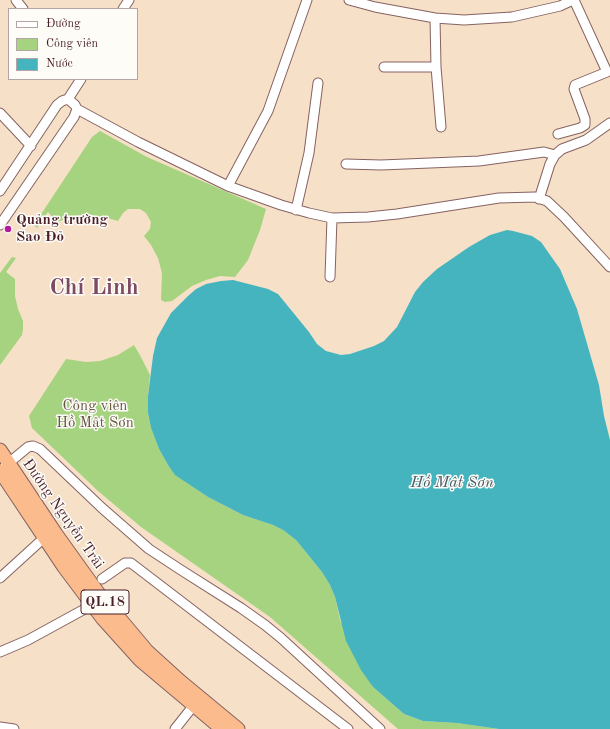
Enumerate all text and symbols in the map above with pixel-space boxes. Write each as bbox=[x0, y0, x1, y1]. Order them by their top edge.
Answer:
legend bbox=[8, 8, 138, 80]
text: Đường bbox=[46, 18, 81, 30]
text: Công viên bbox=[46, 38, 98, 50]
text: Nước bbox=[46, 58, 73, 70]
place label: Quảng trường Sao Đỏ bbox=[16, 211, 108, 246]
marker: Quảng trường Sao Đỏ bbox=[3, 224, 13, 234]
district label: Chí Linh bbox=[49, 274, 139, 302]
park label: Công viên Hồ Mật Sơn bbox=[56, 397, 134, 432]
street label: Đường Nguyễn Trãi bbox=[18, 455, 108, 573]
water label: Hồ Mật Sơn bbox=[410, 473, 494, 493]
road number: QL.18 bbox=[81, 590, 129, 614]

